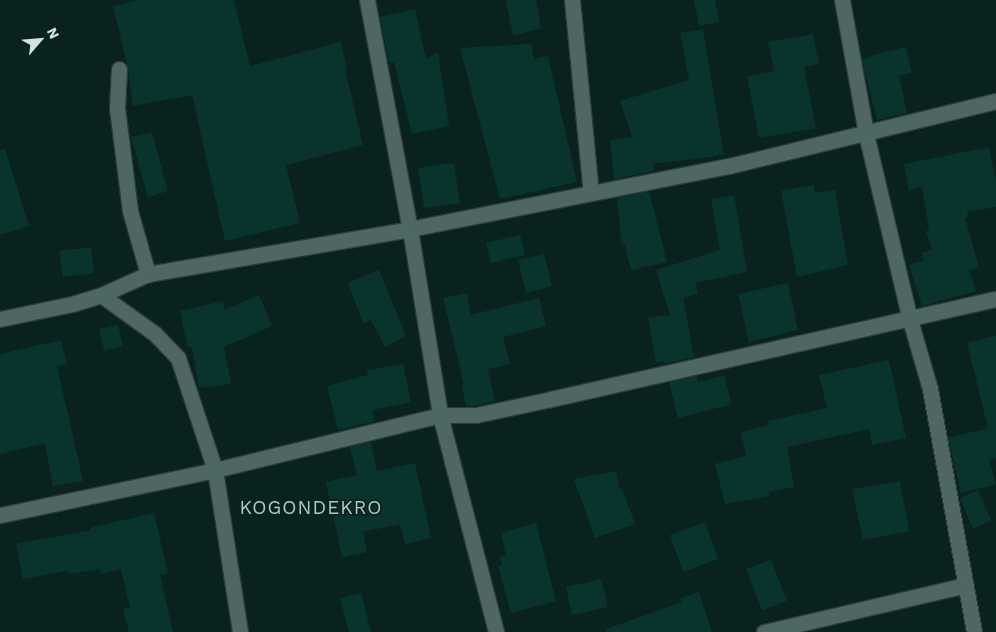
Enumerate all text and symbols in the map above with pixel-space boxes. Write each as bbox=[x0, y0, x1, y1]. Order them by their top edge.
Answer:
north arrow bbox=[15, 15, 65, 65]
text: N bbox=[44, 25, 63, 41]
district label: KOGONDEKRO bbox=[238, 497, 384, 519]

